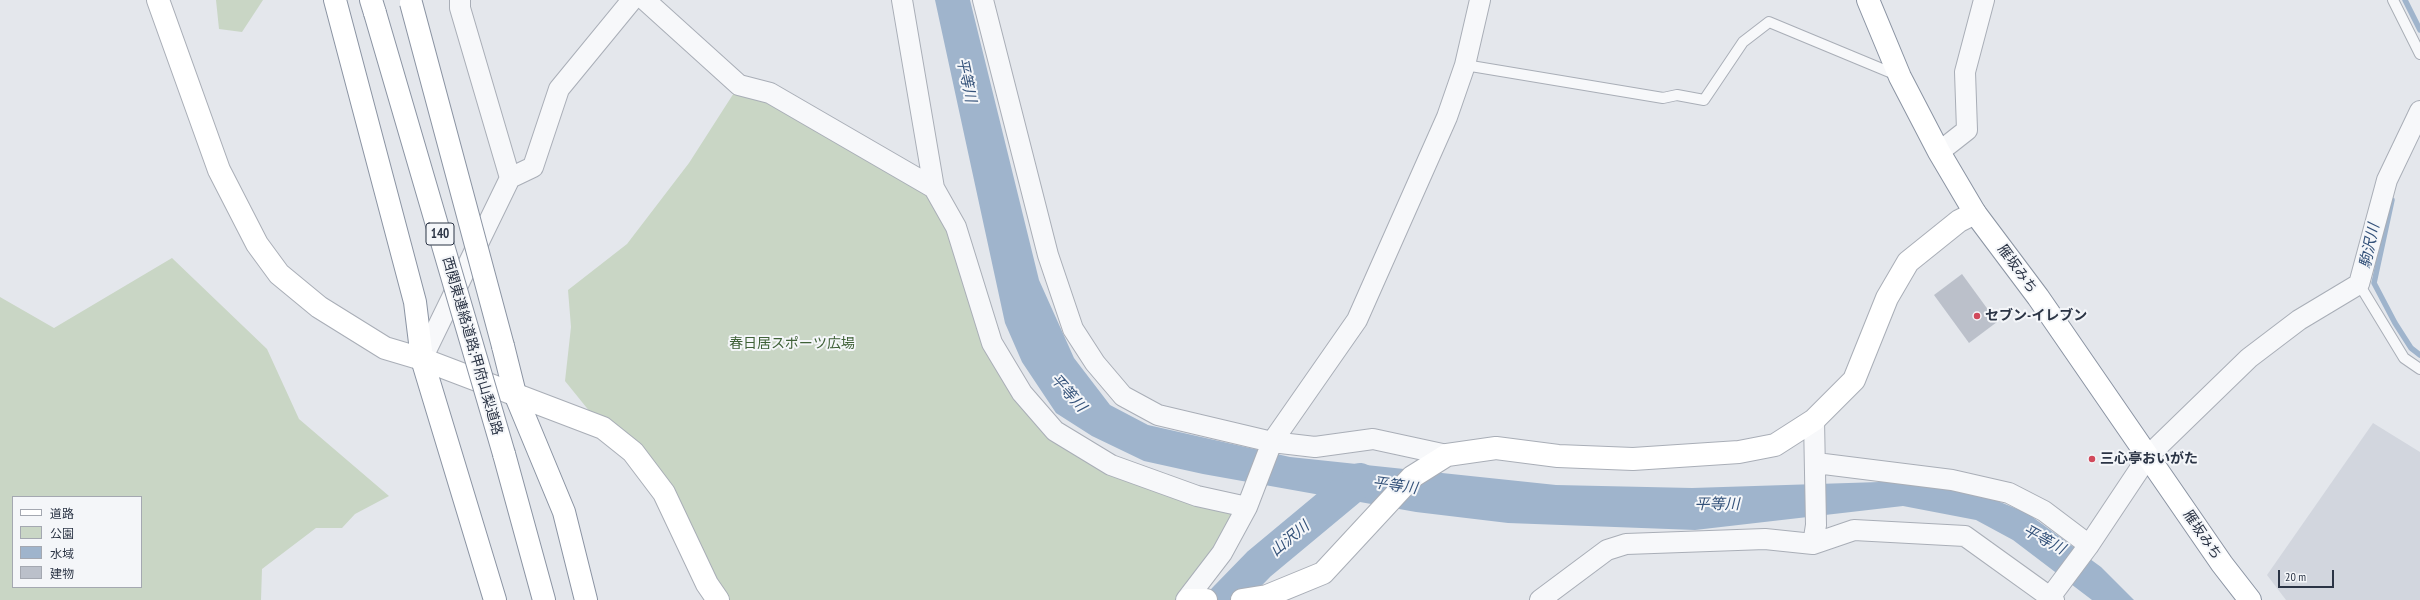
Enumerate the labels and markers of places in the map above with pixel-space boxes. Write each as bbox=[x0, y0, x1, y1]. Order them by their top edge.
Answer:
place label: セブン-イレブン bbox=[1985, 308, 2087, 324]
marker: セブン-イレブン bbox=[1972, 311, 1982, 321]
place label: 三心亭おいがた bbox=[2100, 451, 2198, 467]
marker: 三心亭おいがた bbox=[2087, 454, 2097, 464]

